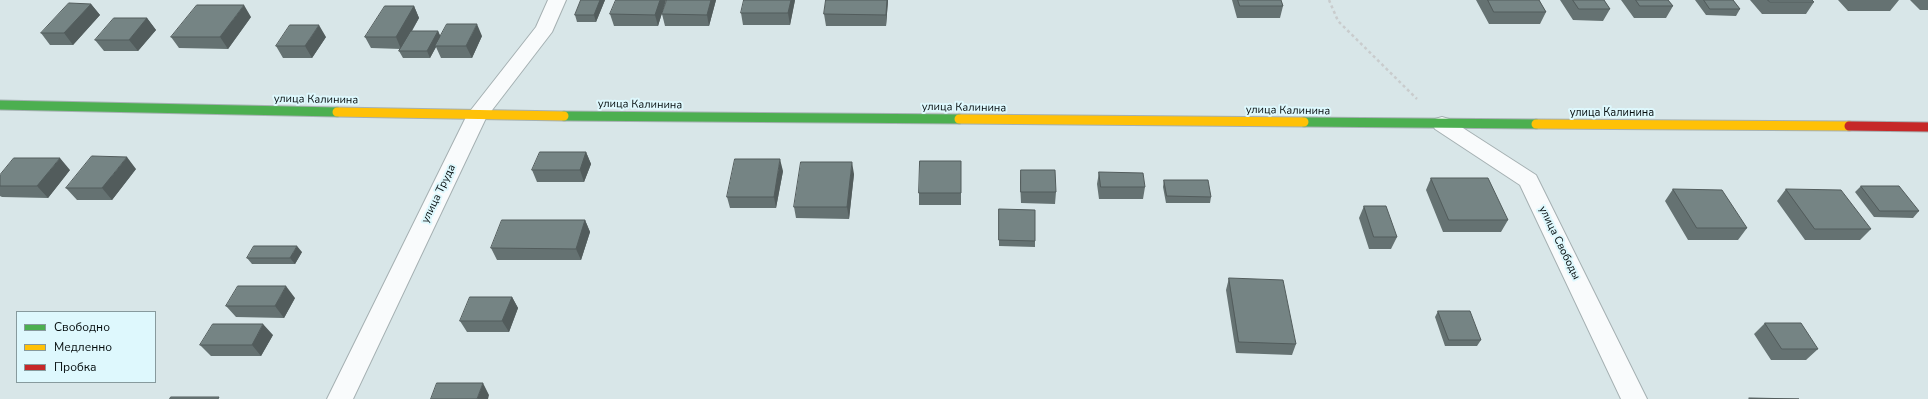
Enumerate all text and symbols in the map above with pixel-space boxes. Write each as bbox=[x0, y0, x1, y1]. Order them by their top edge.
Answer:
street label: улица Калинина bbox=[274, 93, 358, 107]
street label: улица Калинина bbox=[598, 98, 682, 112]
street label: улица Калинина bbox=[922, 101, 1006, 115]
street label: улица Калинина bbox=[1246, 104, 1330, 118]
street label: улица Калинина bbox=[1570, 106, 1654, 120]
street label: улица Труда bbox=[419, 162, 459, 226]
street label: улица Свободы bbox=[1536, 204, 1582, 282]
legend bbox=[16, 311, 156, 383]
text: Свободно bbox=[54, 319, 110, 335]
text: Медленно bbox=[54, 339, 112, 355]
text: Пробка bbox=[54, 359, 97, 375]

